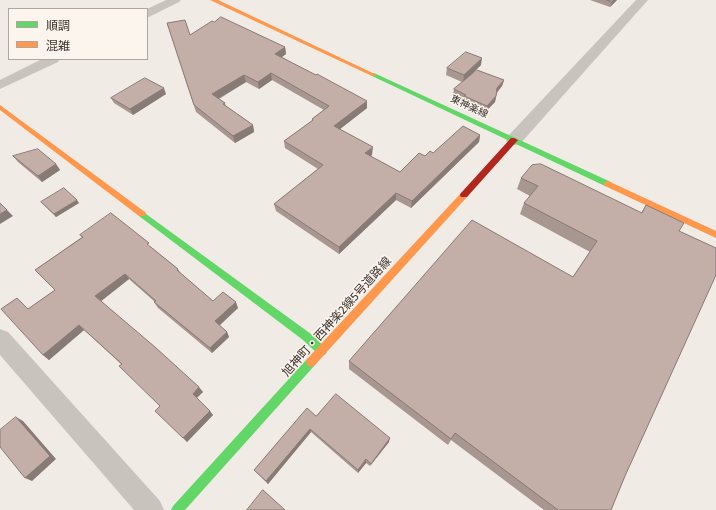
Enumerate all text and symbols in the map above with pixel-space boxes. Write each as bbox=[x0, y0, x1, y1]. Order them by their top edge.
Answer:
legend bbox=[8, 8, 148, 60]
text: 順調 bbox=[46, 19, 70, 33]
text: 混雑 bbox=[46, 39, 70, 53]
street label: 東神楽線 bbox=[448, 93, 490, 121]
street label: 旭神町・西神楽2線5号道路線 bbox=[279, 254, 395, 380]

